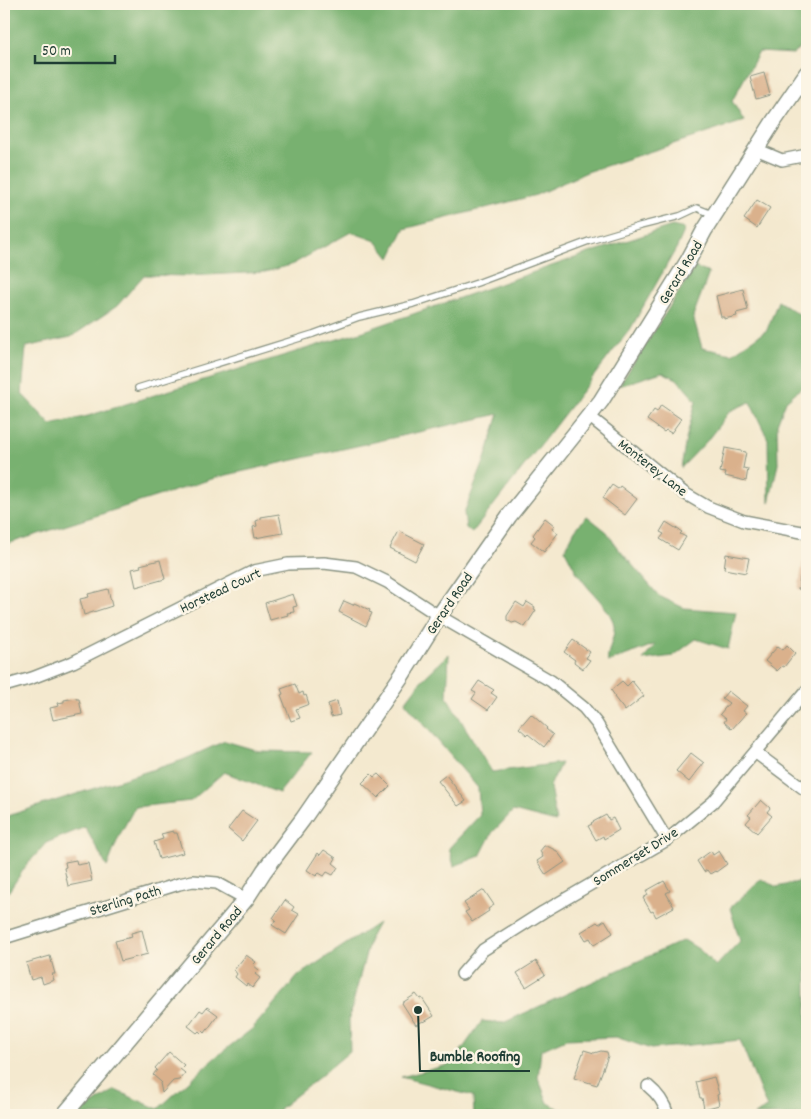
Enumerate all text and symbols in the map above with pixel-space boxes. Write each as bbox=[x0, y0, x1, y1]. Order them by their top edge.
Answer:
scale bar bbox=[35, 32, 115, 64]
text: 50 m bbox=[42, 41, 71, 63]
street label: Gerard Road bbox=[654, 237, 709, 309]
street label: Monterey Lane bbox=[612, 434, 692, 503]
street label: Horstead Court bbox=[177, 563, 266, 620]
street label: Gerard Road bbox=[422, 569, 480, 640]
street label: Sommerset Drive bbox=[589, 822, 683, 893]
street label: Sterling Path bbox=[87, 881, 164, 923]
street label: Gerard Road bbox=[186, 902, 249, 971]
callout: Bumble Roofing bbox=[420, 1040, 530, 1071]
text: Bumble Roofing bbox=[430, 1046, 520, 1069]

